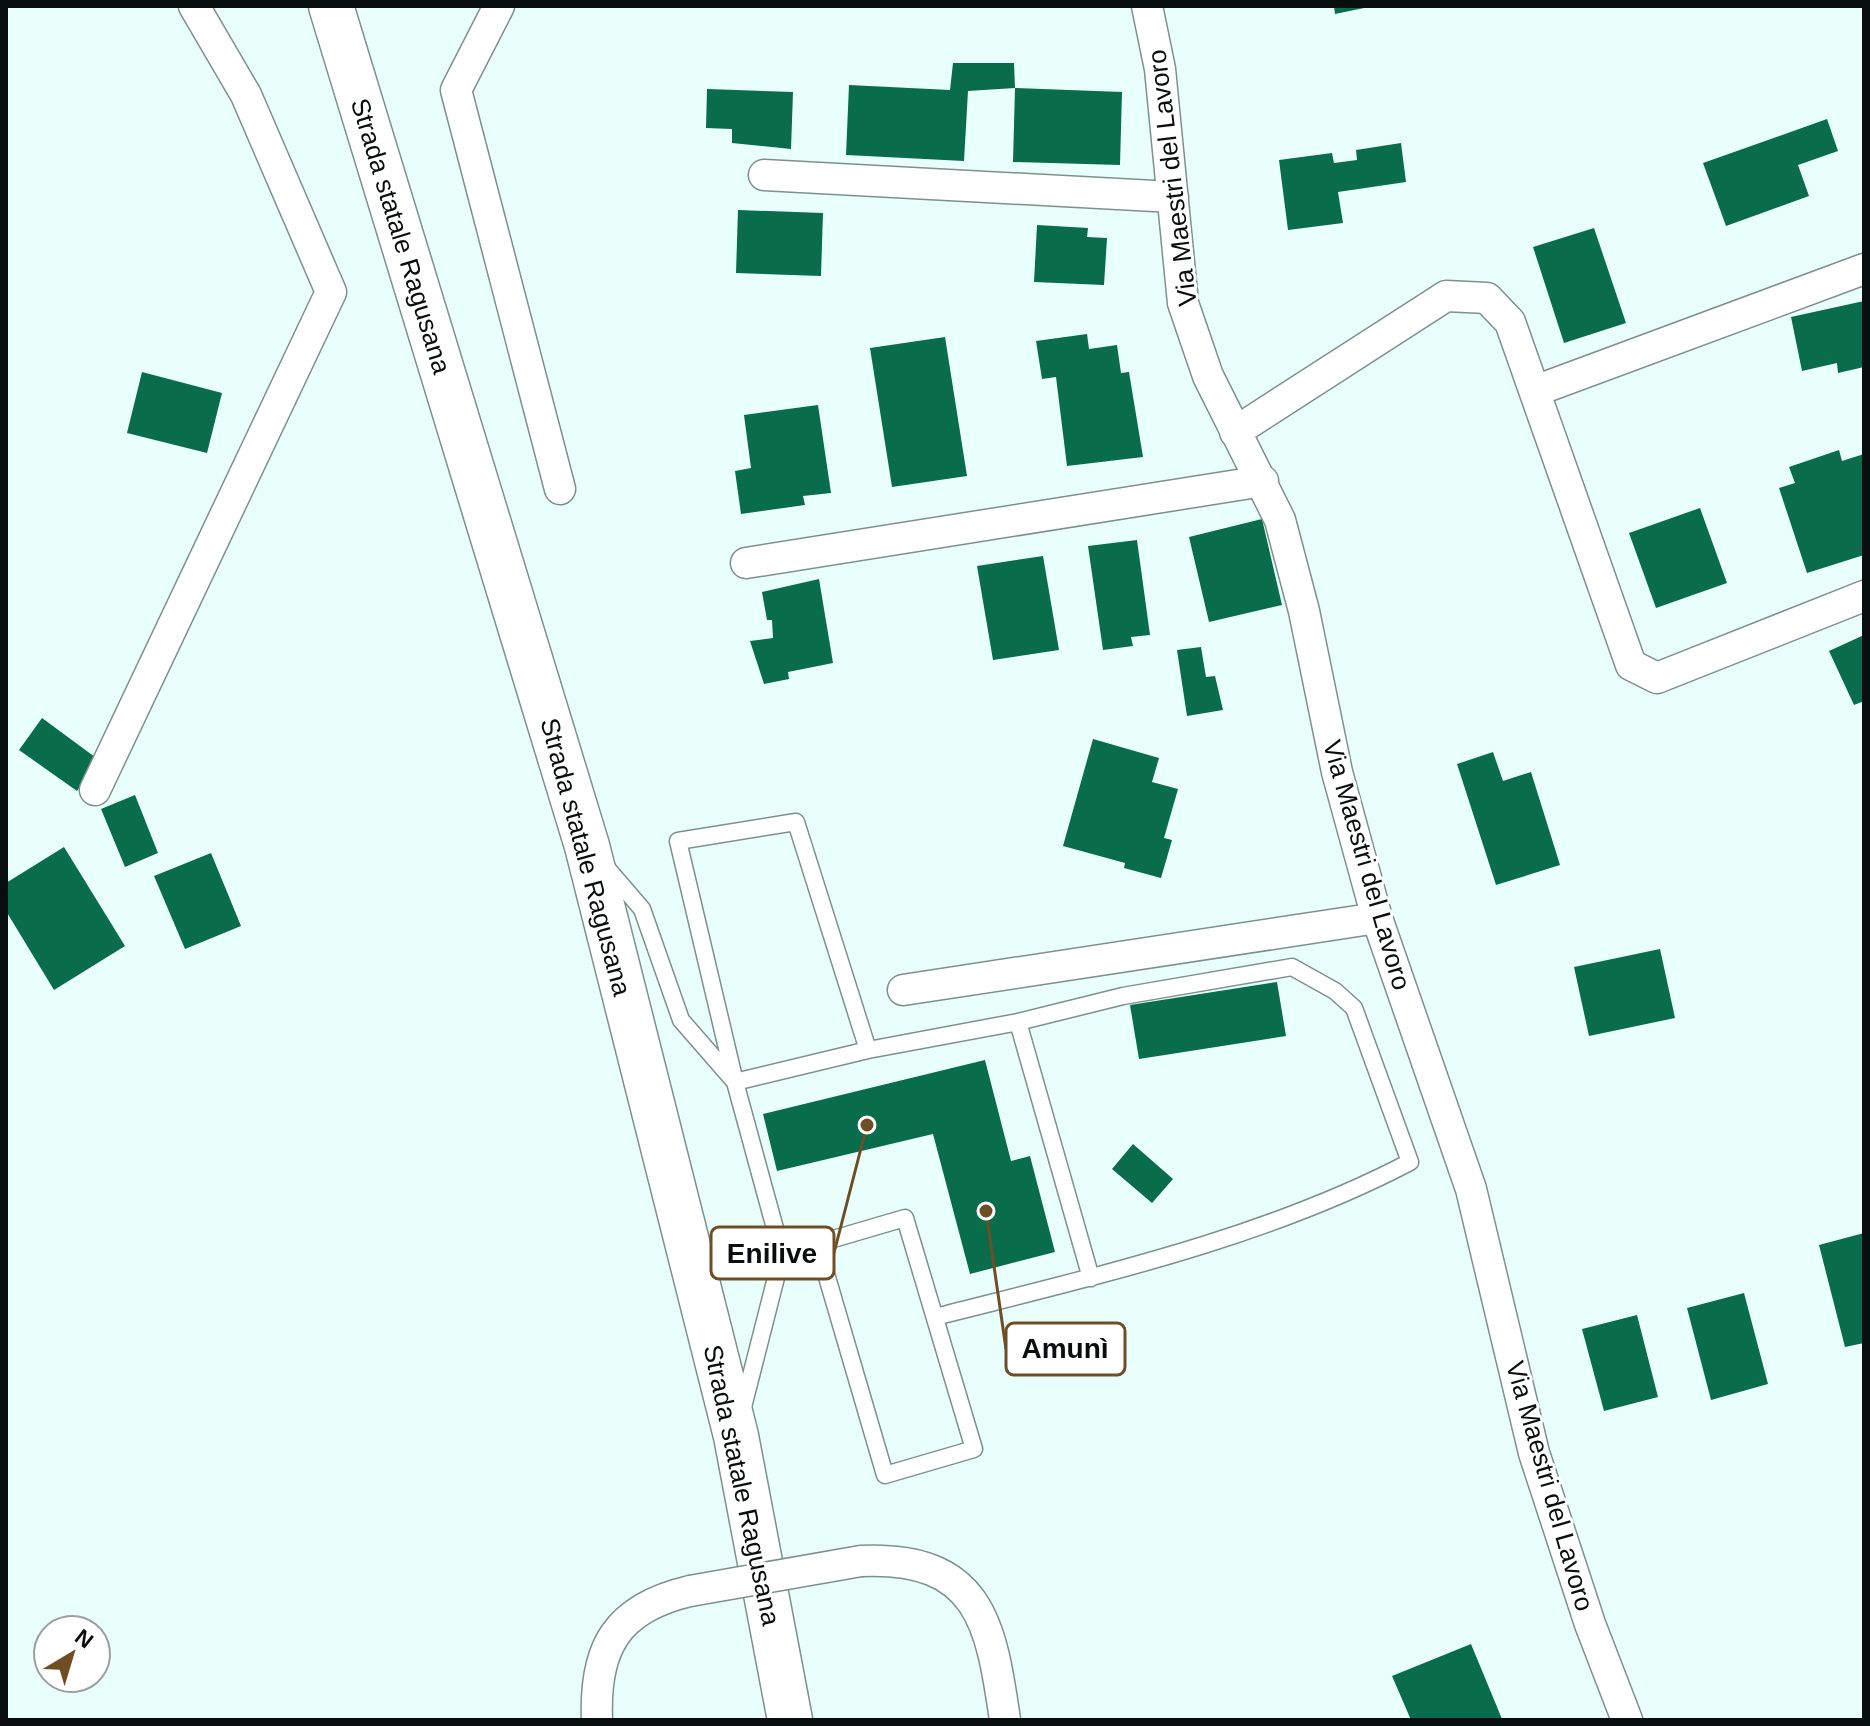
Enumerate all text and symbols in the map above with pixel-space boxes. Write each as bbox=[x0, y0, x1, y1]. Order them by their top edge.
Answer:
street label: Via Maestri del Lavoro bbox=[1141, 48, 1203, 308]
street label: Strada statale Ragusana bbox=[345, 95, 457, 378]
street label: Strada statale Ragusana bbox=[534, 715, 638, 1000]
street label: Via Maestri del Lavoro bbox=[1317, 737, 1417, 993]
callout: Enilive bbox=[711, 1227, 834, 1279]
text: Enilive bbox=[727, 1238, 817, 1269]
callout: Amunì bbox=[1006, 1323, 1125, 1375]
text: Amunì bbox=[1021, 1333, 1109, 1364]
street label: Strada statale Ragusana bbox=[698, 1342, 787, 1629]
street label: Via Maestri del Lavoro bbox=[1500, 1358, 1600, 1614]
north arrow bbox=[32, 1614, 112, 1694]
text: N bbox=[70, 1624, 98, 1653]

